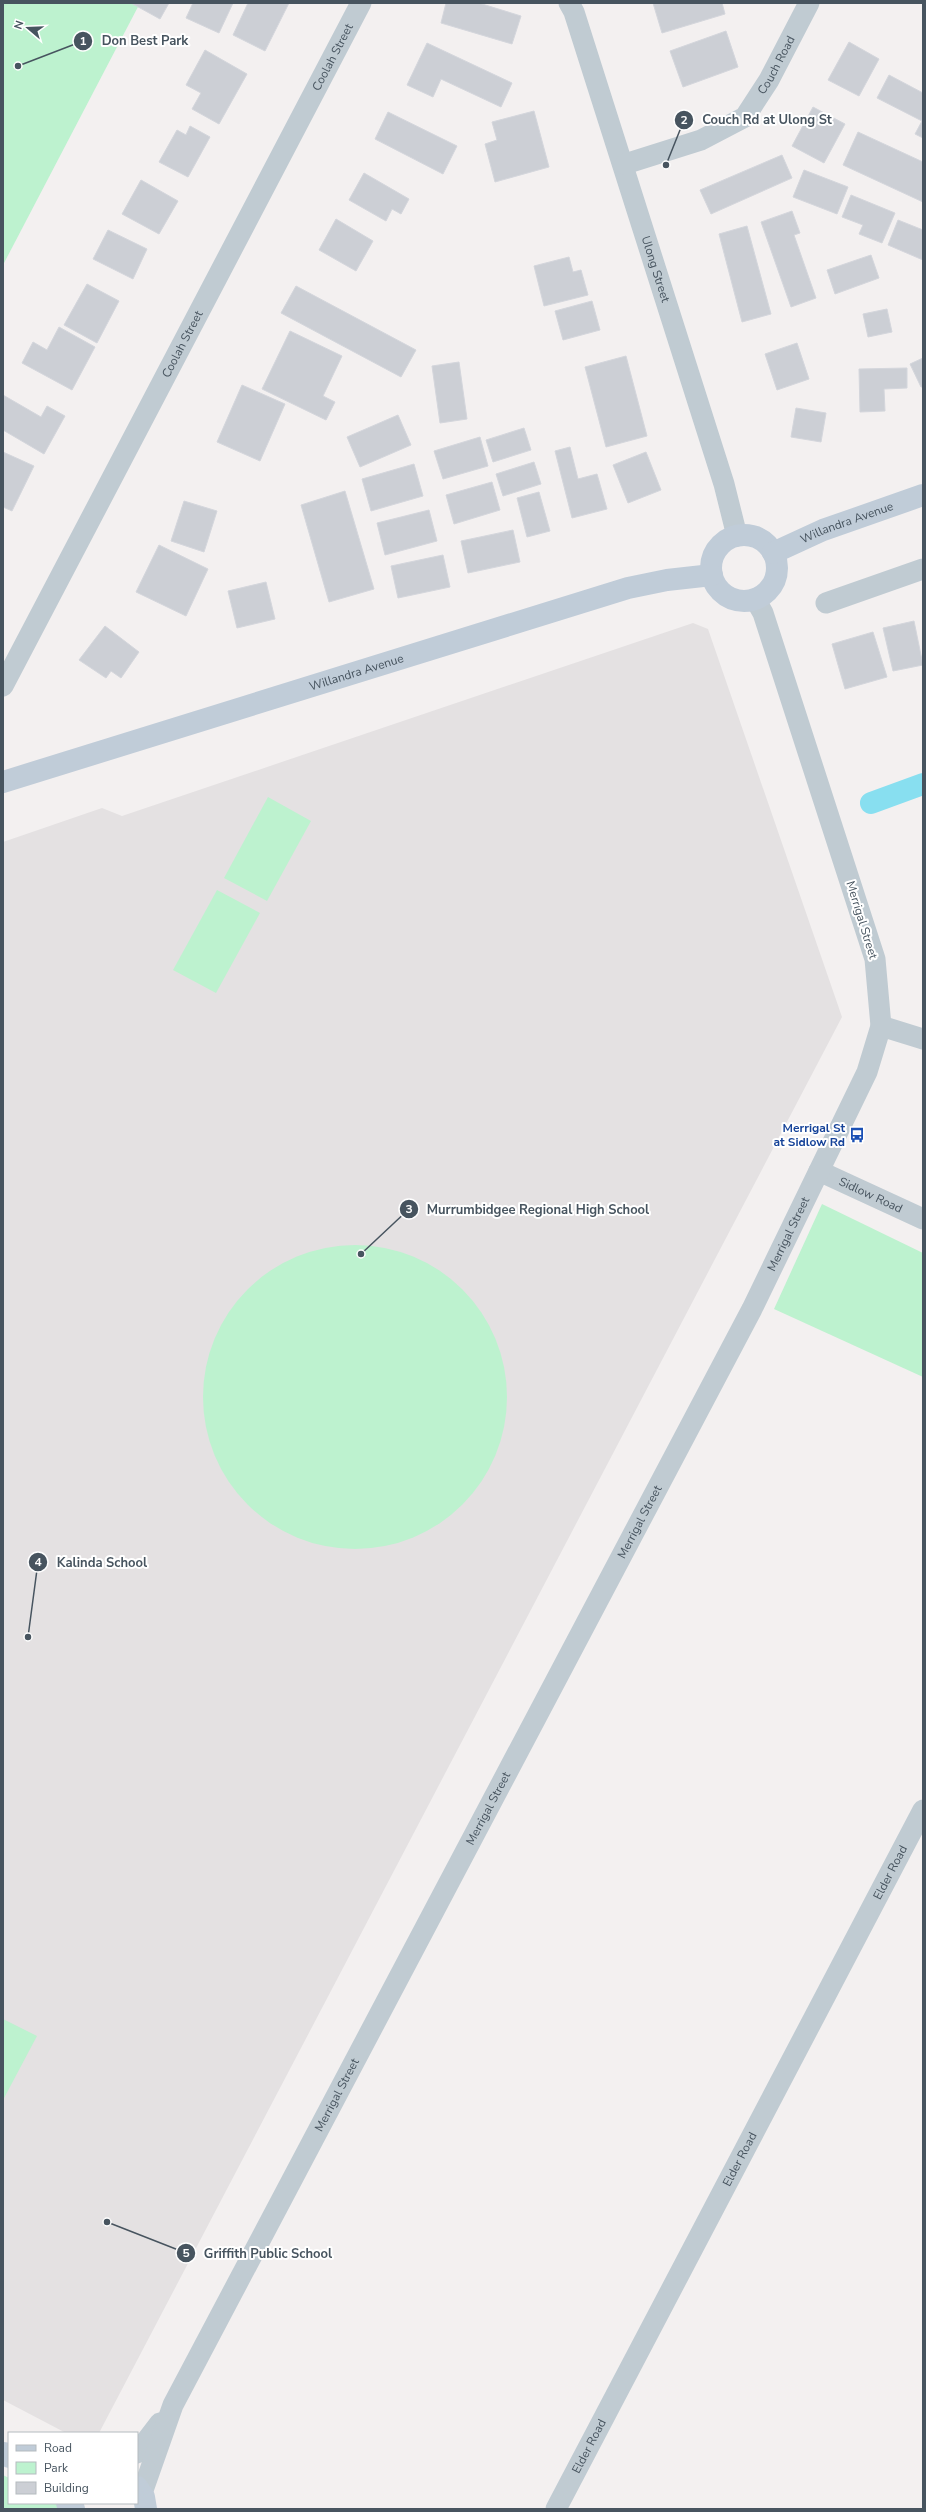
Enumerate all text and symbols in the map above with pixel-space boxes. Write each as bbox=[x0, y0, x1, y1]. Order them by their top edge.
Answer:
north arrow bbox=[8, 8, 48, 48]
text: N bbox=[11, 19, 27, 31]
street label: Coolah Street bbox=[308, 20, 357, 93]
callout: Don Best Park bbox=[73, 28, 196, 53]
text: Don Best Park bbox=[102, 32, 189, 50]
text: 1 bbox=[79, 33, 87, 49]
street label: Couch Road bbox=[754, 33, 799, 98]
callout: Couch Rd at Ulong St bbox=[674, 107, 840, 132]
text: Couch Rd at Ulong St bbox=[702, 111, 833, 129]
text: 2 bbox=[680, 112, 688, 128]
street label: Ulong Street bbox=[638, 234, 674, 305]
street label: Coolah Street bbox=[158, 307, 207, 380]
street label: Willandra Avenue bbox=[798, 498, 895, 547]
street label: Willandra Avenue bbox=[307, 650, 406, 694]
street label: Merrigal Street bbox=[843, 879, 882, 962]
place label: Merrigal St at Sidlow Rd bbox=[773, 1120, 845, 1150]
bus stop icon: Merrigal St at Sidlow Rd bbox=[848, 1126, 866, 1144]
street label: Sidlow Road bbox=[836, 1173, 905, 1216]
street label: Merrigal Street bbox=[763, 1194, 814, 1274]
callout: Murrumbidgee Regional High School bbox=[399, 1197, 657, 1222]
text: 3 bbox=[405, 1201, 413, 1217]
text: Murrumbidgee Regional High School bbox=[427, 1201, 650, 1219]
street label: Merrigal Street bbox=[614, 1482, 666, 1561]
callout: Kalinda School bbox=[28, 1550, 155, 1575]
text: 4 bbox=[34, 1554, 42, 1570]
text: Kalinda School bbox=[57, 1554, 148, 1572]
street label: Merrigal Street bbox=[462, 1768, 515, 1848]
street label: Elder Road bbox=[869, 1842, 911, 1902]
street label: Merrigal Street bbox=[311, 2055, 363, 2134]
street label: Elder Road bbox=[719, 2129, 760, 2189]
callout: Griffith Public School bbox=[176, 2241, 340, 2266]
text: 5 bbox=[182, 2245, 190, 2261]
text: Griffith Public School bbox=[204, 2245, 333, 2263]
street label: Elder Road bbox=[568, 2416, 610, 2476]
legend bbox=[8, 2432, 138, 2504]
text: Road bbox=[44, 2440, 72, 2456]
text: Park bbox=[44, 2460, 69, 2476]
text: Building bbox=[44, 2480, 89, 2496]

